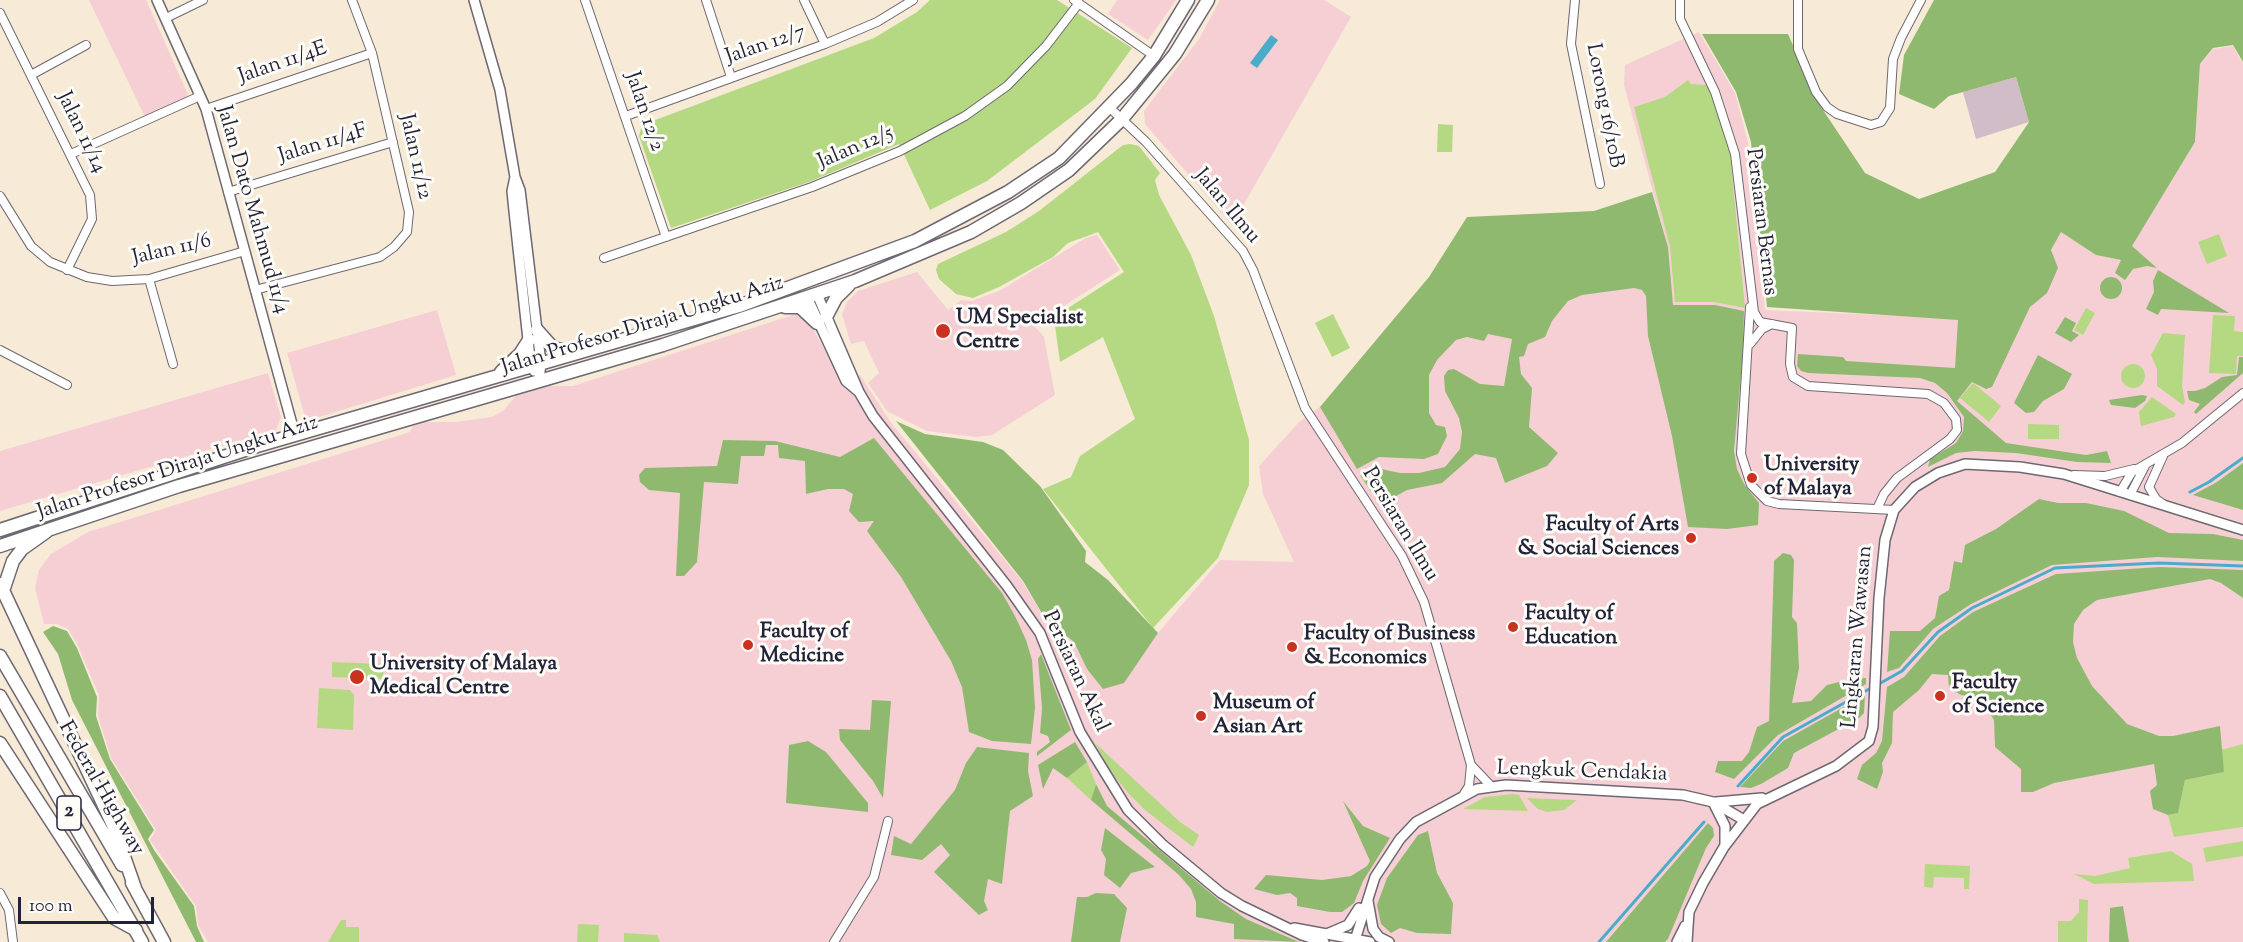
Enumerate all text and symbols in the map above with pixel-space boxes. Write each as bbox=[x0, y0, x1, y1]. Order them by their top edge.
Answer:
street label: Jalan 12/7 bbox=[723, 21, 809, 71]
street label: Jalan 11/4E bbox=[235, 37, 331, 91]
street label: Lorong 16/10B bbox=[1579, 42, 1627, 170]
street label: Jalan 12/2 bbox=[618, 69, 668, 155]
street label: Jalan 11/14 bbox=[49, 88, 111, 178]
street label: Jalan Dato Mahmud 11/4 bbox=[209, 103, 293, 317]
street label: Jalan 11/12 bbox=[392, 112, 436, 202]
street label: Jalan 11/4F bbox=[276, 120, 370, 170]
street label: Jalan 12/5 bbox=[814, 122, 898, 176]
street label: Persiaran Bernas bbox=[1738, 147, 1782, 297]
street label: Jalan Ilmu bbox=[1187, 164, 1265, 250]
street label: Jalan 11/6 bbox=[130, 230, 214, 272]
street label: Jalan Profesor Diraja Ungku Aziz bbox=[499, 272, 787, 382]
place label: UM Specialist Centre bbox=[956, 306, 1083, 356]
marker: UM Specialist Centre bbox=[934, 322, 952, 340]
street label: Jalan Profesor Diraja Ungku Aziz bbox=[34, 412, 322, 526]
place label: University of Malaya bbox=[1764, 453, 1859, 503]
street label: Persiaran Ilmu bbox=[1355, 463, 1443, 587]
marker: University of Malaya bbox=[1745, 471, 1759, 485]
place label: Faculty of Arts & Social Sciences bbox=[1518, 513, 1679, 563]
marker: Faculty of Arts & Social Sciences bbox=[1684, 531, 1698, 545]
street label: Lingkaran Wawasan bbox=[1838, 544, 1880, 730]
place label: Faculty of Education bbox=[1525, 602, 1617, 652]
street label: Persiaran Akal bbox=[1035, 607, 1113, 737]
place label: Faculty of Medicine bbox=[760, 620, 849, 670]
marker: Faculty of Education bbox=[1506, 620, 1520, 634]
place label: Faculty of Business & Economics bbox=[1304, 622, 1475, 672]
marker: Faculty of Medicine bbox=[741, 638, 755, 652]
marker: Faculty of Business & Economics bbox=[1285, 640, 1299, 654]
place label: University of Malaya Medical Centre bbox=[370, 652, 557, 702]
marker: University of Malaya Medical Centre bbox=[348, 668, 366, 686]
place label: Faculty of Science bbox=[1952, 671, 2044, 721]
marker: Faculty of Science bbox=[1933, 689, 1947, 703]
place label: Museum of Asian Art bbox=[1213, 691, 1315, 741]
marker: Museum of Asian Art bbox=[1194, 709, 1208, 723]
street label: Federal Highway bbox=[51, 717, 149, 861]
street label: Lengkuk Cendakia bbox=[1496, 757, 1668, 789]
road number: 2 bbox=[57, 796, 81, 830]
scale bar bbox=[21, 885, 158, 923]
text: 100 m bbox=[29, 894, 73, 920]

